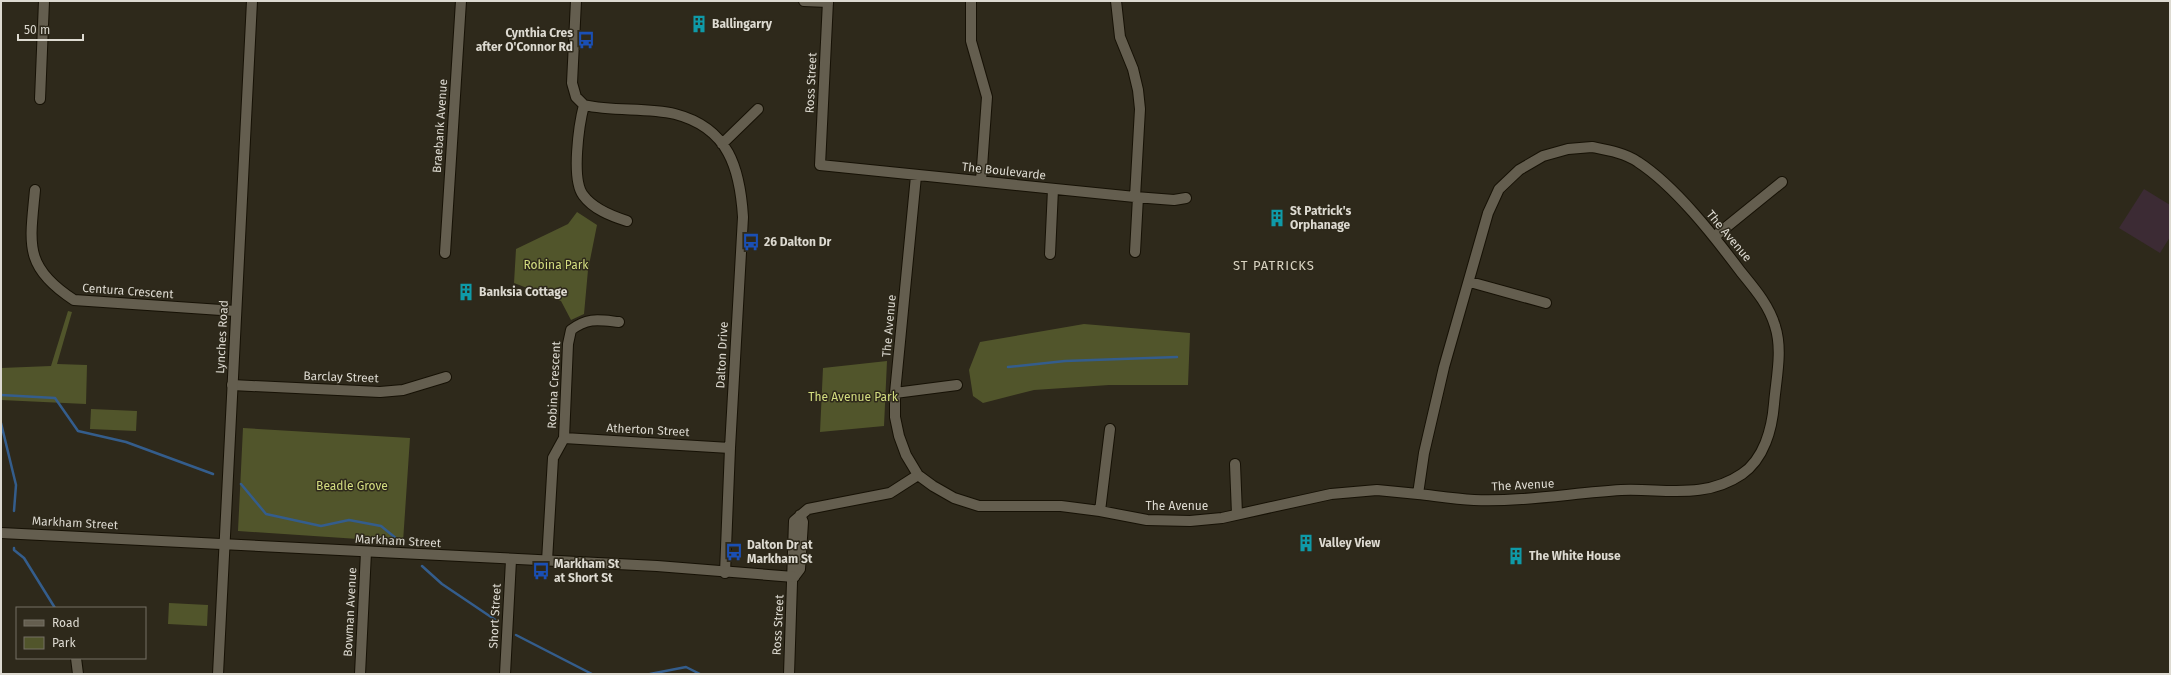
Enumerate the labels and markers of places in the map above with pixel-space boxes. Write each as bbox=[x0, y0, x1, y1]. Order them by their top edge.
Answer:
building icon: Ballingarry bbox=[689, 14, 709, 34]
place label: Ballingarry bbox=[712, 17, 773, 31]
place label: Cynthia Cres after O'Connor Rd bbox=[476, 26, 573, 54]
bus stop icon: Cynthia Cres after O'Connor Rd bbox=[576, 30, 596, 50]
place label: St Patrick's Orphanage bbox=[1290, 204, 1351, 232]
building icon: St Patrick's Orphanage bbox=[1267, 208, 1287, 228]
bus stop icon: 26 Dalton Dr bbox=[741, 232, 761, 252]
place label: 26 Dalton Dr bbox=[764, 235, 832, 249]
building icon: Banksia Cottage bbox=[456, 282, 476, 302]
place label: Banksia Cottage bbox=[479, 285, 568, 299]
building icon: Valley View bbox=[1296, 533, 1316, 553]
place label: Valley View bbox=[1318, 536, 1380, 550]
place label: Dalton Dr at Markham St bbox=[747, 538, 813, 566]
bus stop icon: Dalton Dr at Markham St bbox=[724, 542, 744, 562]
building icon: The White House bbox=[1506, 546, 1526, 566]
place label: The White House bbox=[1529, 549, 1621, 563]
place label: Markham St at Short St bbox=[554, 557, 620, 585]
bus stop icon: Markham St at Short St bbox=[531, 561, 551, 581]

